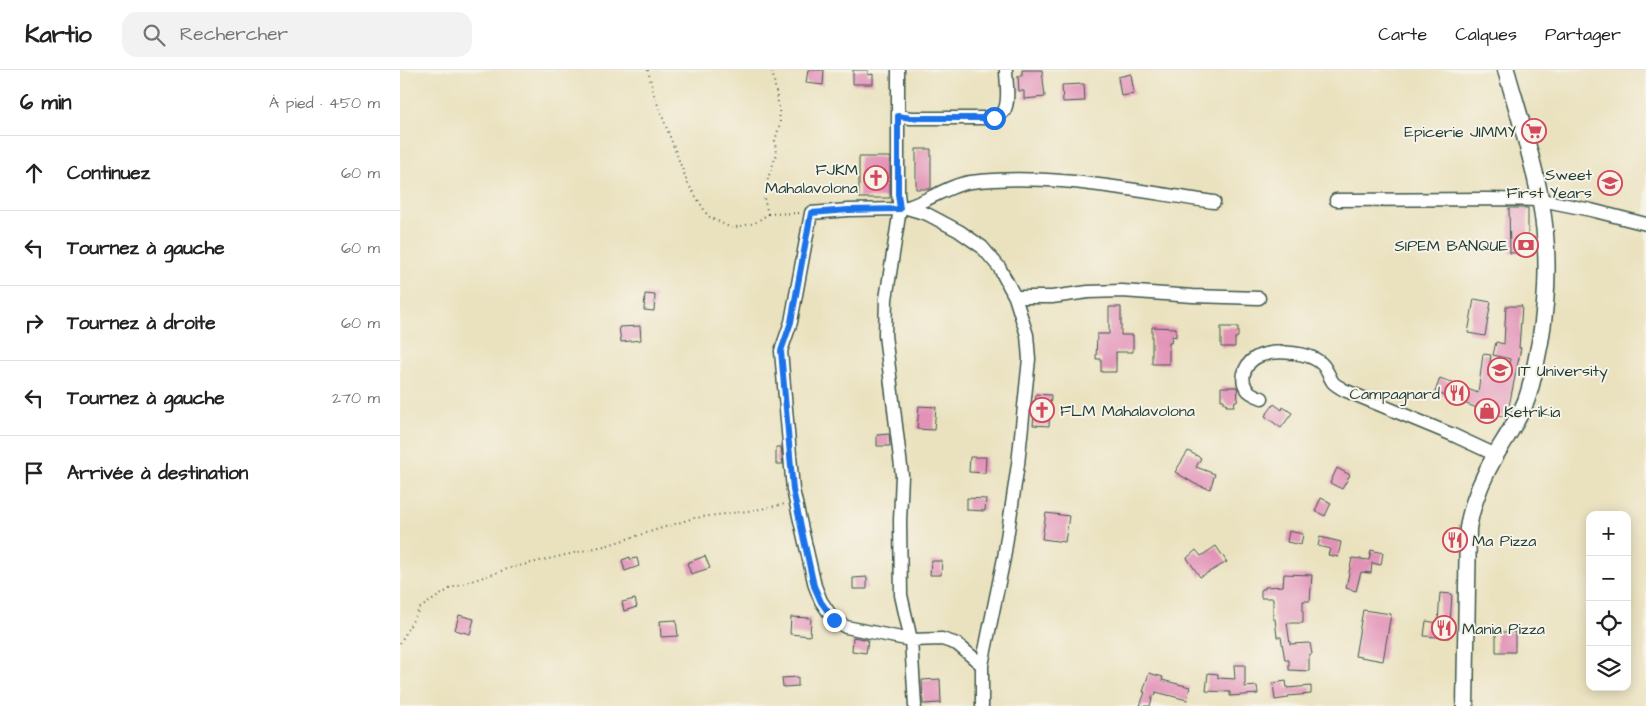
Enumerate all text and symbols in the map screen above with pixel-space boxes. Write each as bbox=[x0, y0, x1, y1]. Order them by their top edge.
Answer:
search box bbox=[122, 12, 472, 57]
text: Kartio bbox=[25, 18, 92, 52]
icon: search bbox=[140, 21, 168, 49]
text: Rechercher bbox=[180, 21, 288, 48]
text: Carte bbox=[1378, 22, 1427, 47]
text: Calques bbox=[1455, 22, 1517, 47]
text: Partager bbox=[1545, 22, 1621, 47]
text: 6 min bbox=[20, 88, 72, 117]
text: À pied · 450 m bbox=[269, 92, 380, 114]
route start bbox=[983, 107, 1006, 130]
supermarket icon: Epicerie JIMMY bbox=[1521, 118, 1547, 144]
place label: Epicerie JIMMY bbox=[1404, 121, 1516, 143]
icon: ahead bbox=[20, 159, 48, 187]
place label: FJKM Mahalavolona bbox=[765, 159, 858, 199]
text: Continuez bbox=[67, 160, 150, 187]
text: 60 m bbox=[341, 162, 380, 184]
place label: Sweet First Years bbox=[1507, 164, 1593, 204]
church icon: FJKM Mahalavolona bbox=[863, 165, 889, 191]
school or university icon: Sweet First Years bbox=[1597, 170, 1623, 196]
bank icon: SIPEM BANQUE bbox=[1513, 232, 1539, 258]
icon: left bbox=[20, 234, 48, 262]
text: Tournez à gauche bbox=[67, 235, 225, 262]
place label: SIPEM BANQUE bbox=[1394, 235, 1509, 257]
text: 60 m bbox=[341, 237, 380, 259]
icon: right bbox=[20, 309, 48, 337]
text: Tournez à droite bbox=[67, 310, 215, 337]
text: 60 m bbox=[341, 312, 380, 334]
school or university icon: IT University bbox=[1487, 357, 1513, 383]
place label: IT University bbox=[1518, 360, 1608, 383]
restaurant icon: Campagnard bbox=[1444, 380, 1470, 406]
place label: Campagnard bbox=[1350, 383, 1440, 406]
icon: left bbox=[20, 384, 48, 412]
text: Tournez à gauche bbox=[67, 385, 225, 412]
text: 270 m bbox=[332, 387, 380, 409]
church icon: FLM Mahalavolona bbox=[1029, 397, 1055, 423]
shop icon: Ketrikia bbox=[1474, 398, 1500, 424]
place label: FLM Mahalavolona bbox=[1060, 400, 1195, 422]
place label: Ketrikia bbox=[1504, 401, 1560, 423]
icon: arrive bbox=[20, 459, 48, 487]
text: Arrivée à destination bbox=[67, 460, 248, 487]
map controls bbox=[1586, 511, 1631, 691]
button: + bbox=[1586, 511, 1631, 556]
restaurant icon: Ma Pizza bbox=[1442, 527, 1468, 553]
place label: Ma Pizza bbox=[1472, 530, 1536, 552]
button: − bbox=[1586, 556, 1631, 601]
button: locate bbox=[1586, 601, 1631, 646]
route end bbox=[823, 609, 846, 632]
restaurant icon: Mania Pizza bbox=[1431, 615, 1457, 641]
place label: Mania Pizza bbox=[1462, 618, 1545, 640]
button: layers bbox=[1586, 646, 1631, 691]

